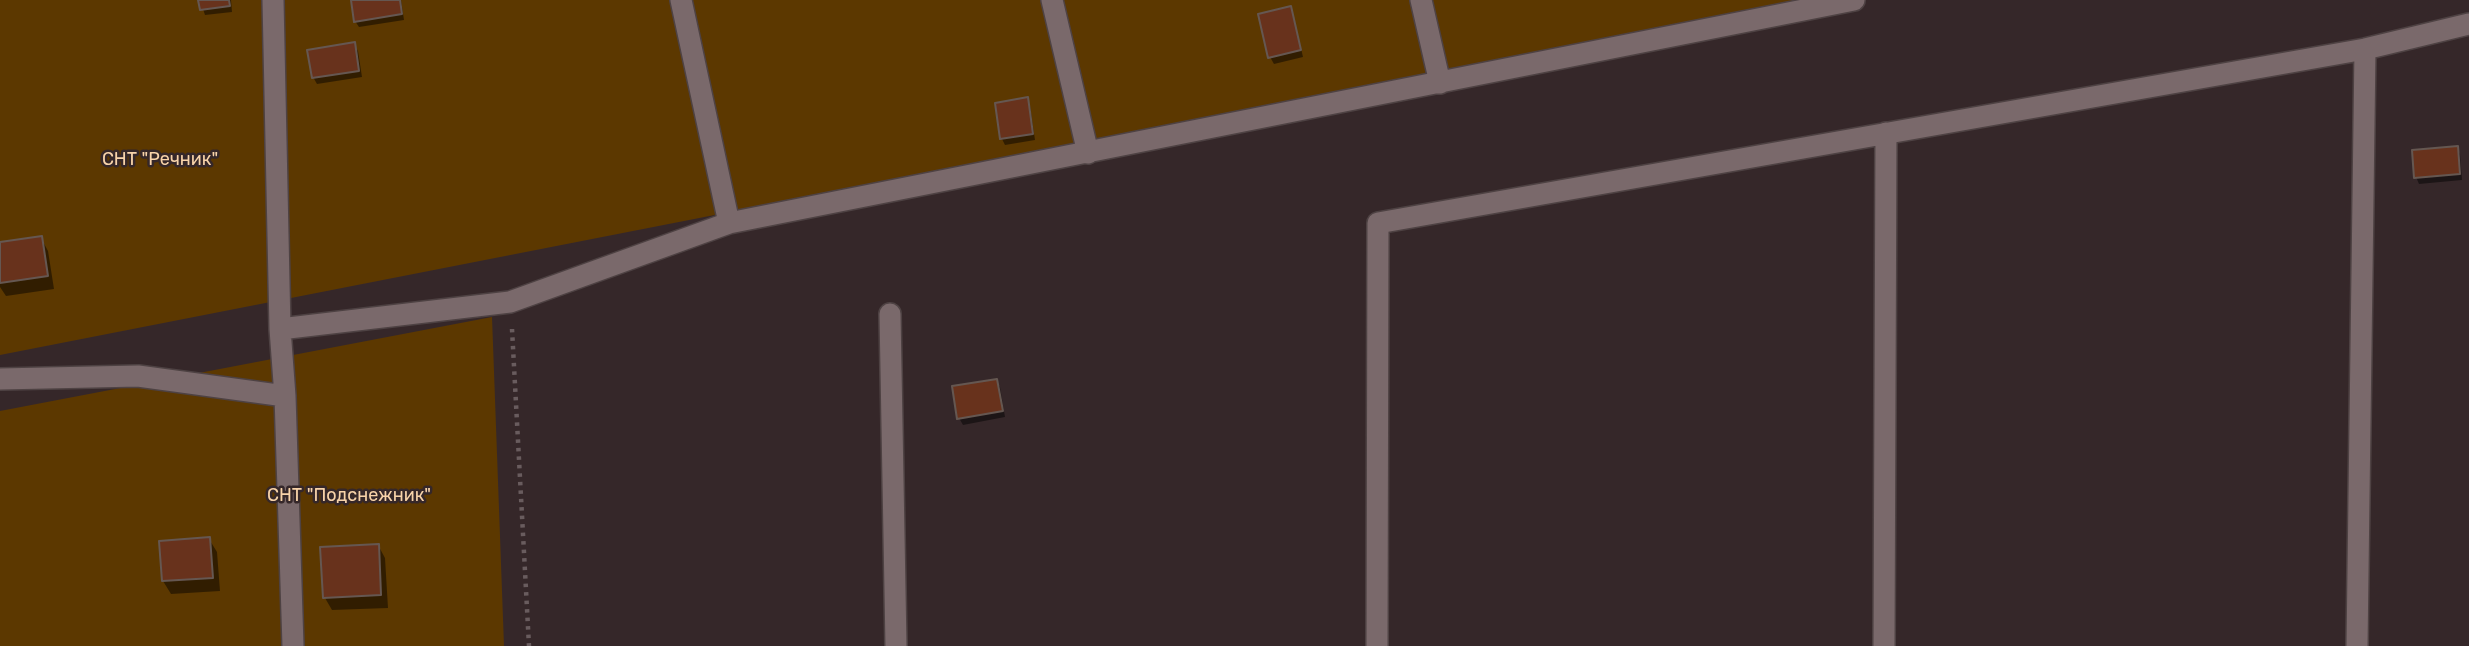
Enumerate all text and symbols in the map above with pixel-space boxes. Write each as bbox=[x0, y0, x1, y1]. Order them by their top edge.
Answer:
park label: СНТ "Речник" bbox=[102, 149, 218, 171]
park label: СНТ "Подснежник" bbox=[267, 485, 431, 507]

